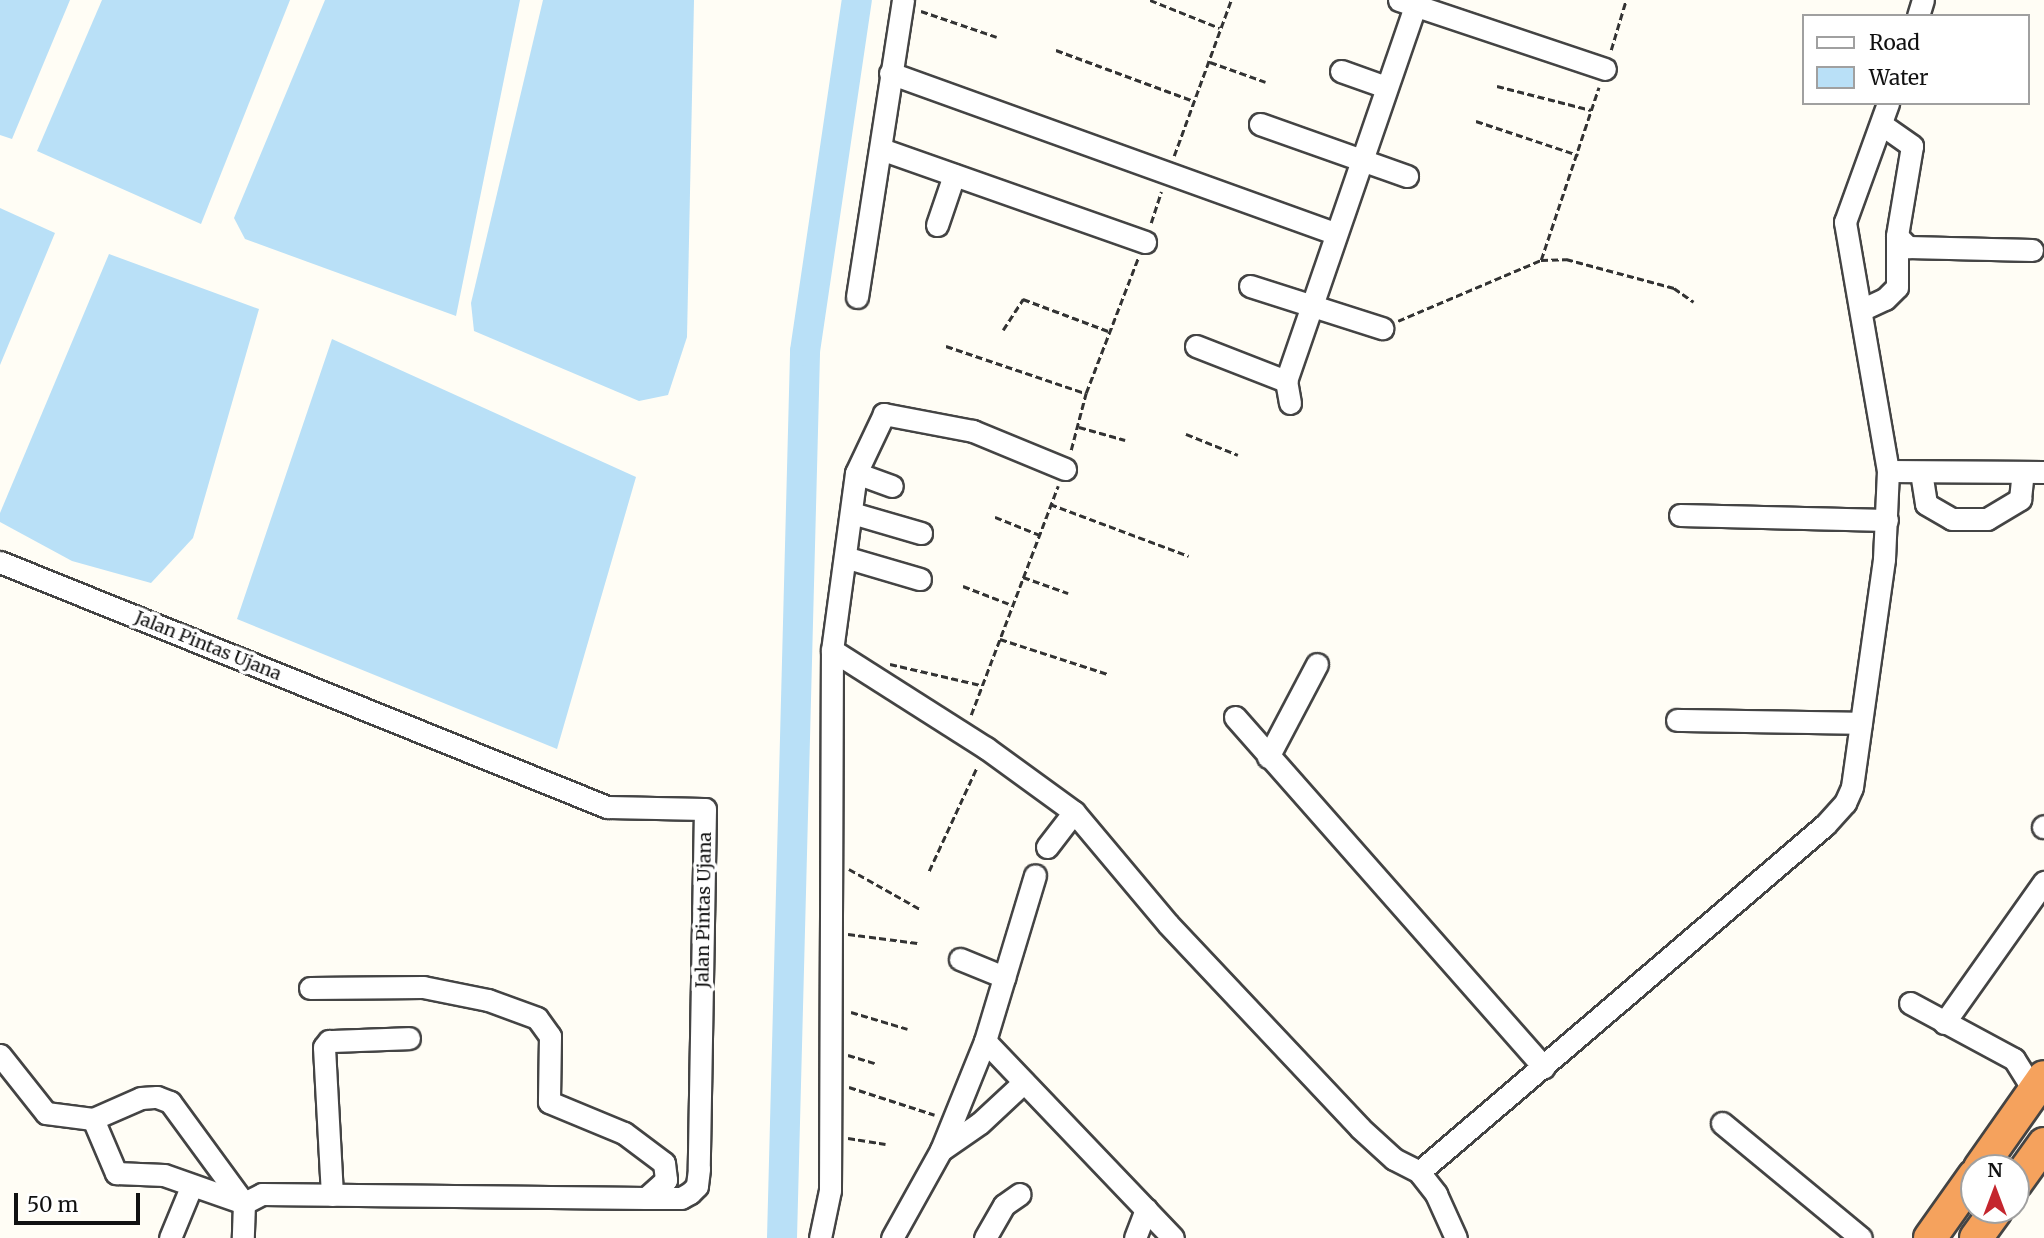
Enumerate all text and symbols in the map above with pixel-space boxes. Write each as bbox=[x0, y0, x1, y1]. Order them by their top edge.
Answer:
legend bbox=[1802, 14, 2030, 105]
text: Road bbox=[1869, 29, 1920, 56]
text: Water bbox=[1869, 64, 1928, 91]
street label: Jalan Pintas Ujana bbox=[132, 607, 284, 685]
street label: Jalan Pintas Ujana bbox=[692, 832, 716, 988]
north arrow bbox=[1960, 1154, 2030, 1224]
text: N bbox=[1987, 1158, 2003, 1182]
scale bar bbox=[18, 1178, 144, 1222]
text: 50 m bbox=[27, 1191, 78, 1218]

